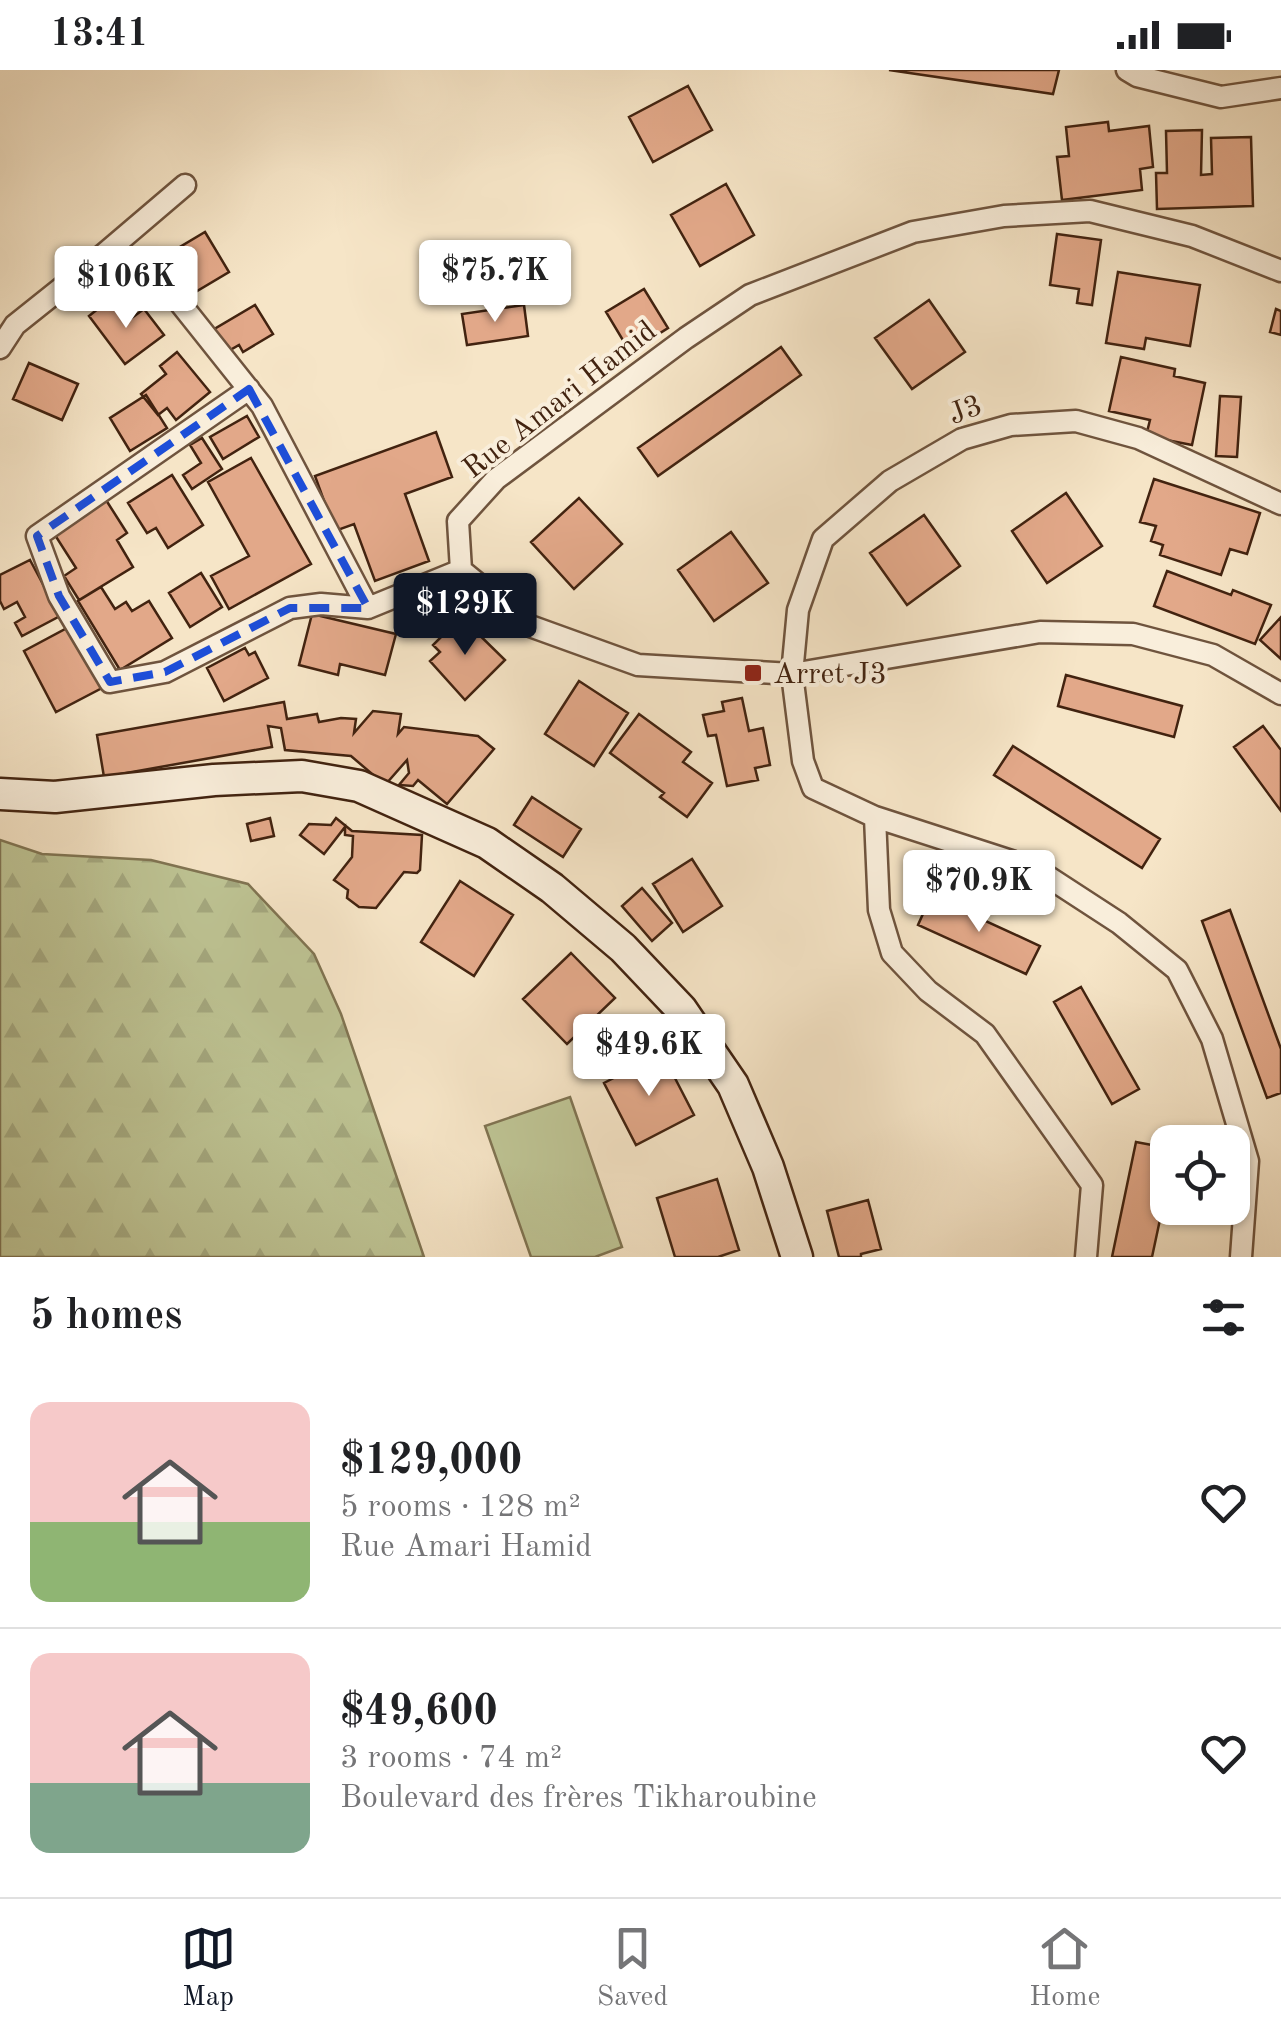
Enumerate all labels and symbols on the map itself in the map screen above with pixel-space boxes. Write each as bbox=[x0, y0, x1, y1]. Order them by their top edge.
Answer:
pin: $75.7K bbox=[414, 240, 576, 325]
pin: $106K bbox=[56, 246, 196, 331]
street label: Rue Amari Hamid bbox=[458, 316, 662, 485]
street label: J3 bbox=[945, 391, 987, 431]
pin: $129K bbox=[395, 573, 535, 658]
place label: Arret J3 bbox=[773, 660, 887, 690]
marker: Arret J3 bbox=[742, 662, 764, 684]
pin: $70.9K bbox=[898, 850, 1060, 935]
pin: $49.6K bbox=[568, 1014, 730, 1099]

